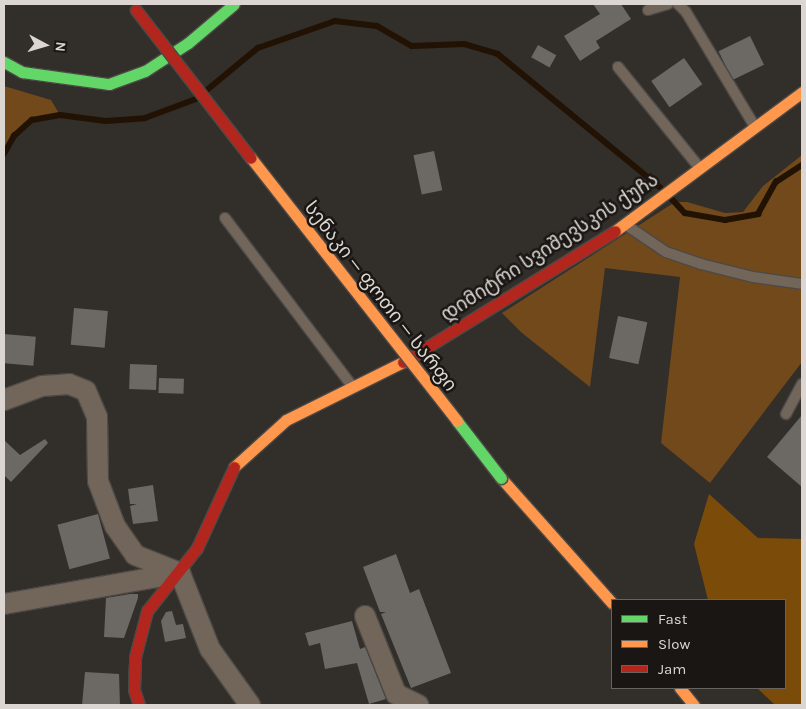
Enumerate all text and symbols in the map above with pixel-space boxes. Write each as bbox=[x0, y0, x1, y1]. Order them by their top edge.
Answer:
north arrow bbox=[20, 20, 70, 70]
text: N bbox=[51, 41, 69, 52]
street label: დიმიტრი სვიშევსკის ქუჩა bbox=[437, 169, 663, 327]
street label: სენაკი — ფოთი — სარფი bbox=[299, 197, 461, 397]
legend bbox=[611, 599, 786, 689]
text: Fast bbox=[658, 610, 687, 628]
text: Slow bbox=[658, 635, 690, 653]
text: Jam bbox=[658, 660, 686, 678]

